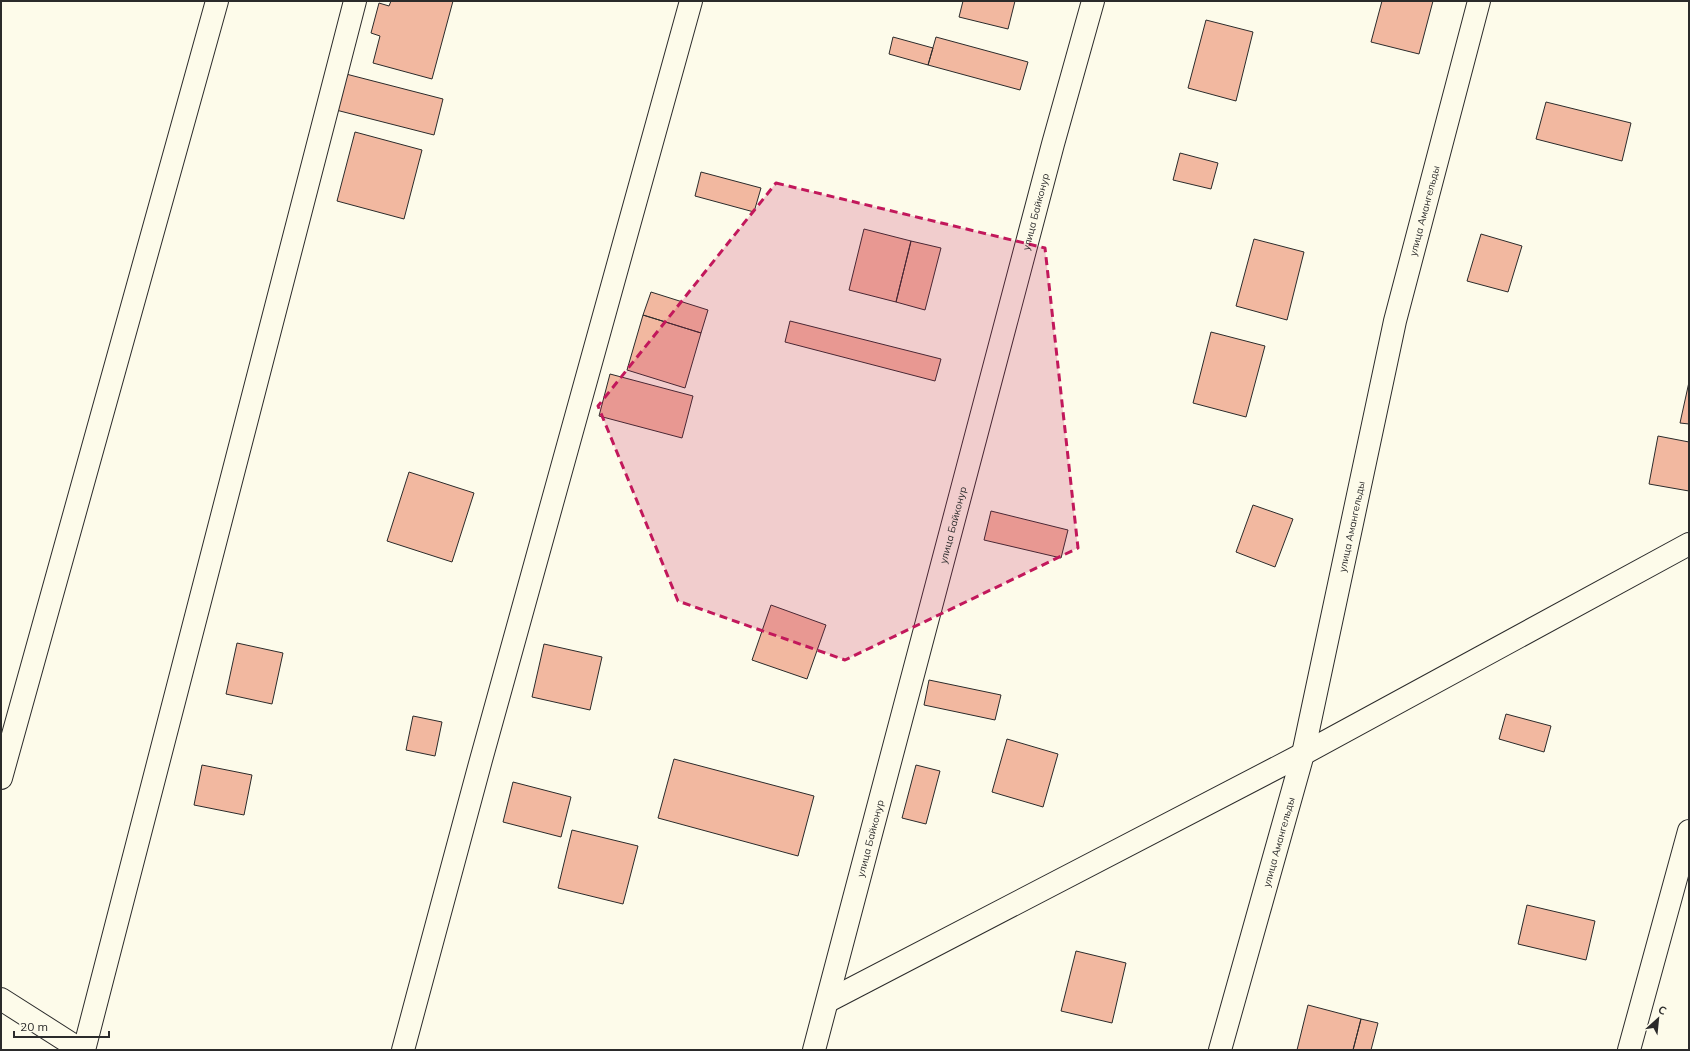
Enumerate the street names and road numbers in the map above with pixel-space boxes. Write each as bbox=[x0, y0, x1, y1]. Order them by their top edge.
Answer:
street label: улица Амангельды bbox=[1406, 164, 1442, 257]
street label: улица Байконур bbox=[1019, 172, 1052, 252]
street label: улица Амангельды bbox=[1335, 480, 1367, 573]
street label: улица Байконур bbox=[936, 485, 969, 565]
street label: улица Амангельды bbox=[1260, 796, 1297, 889]
street label: улица Байконур bbox=[853, 798, 886, 878]

